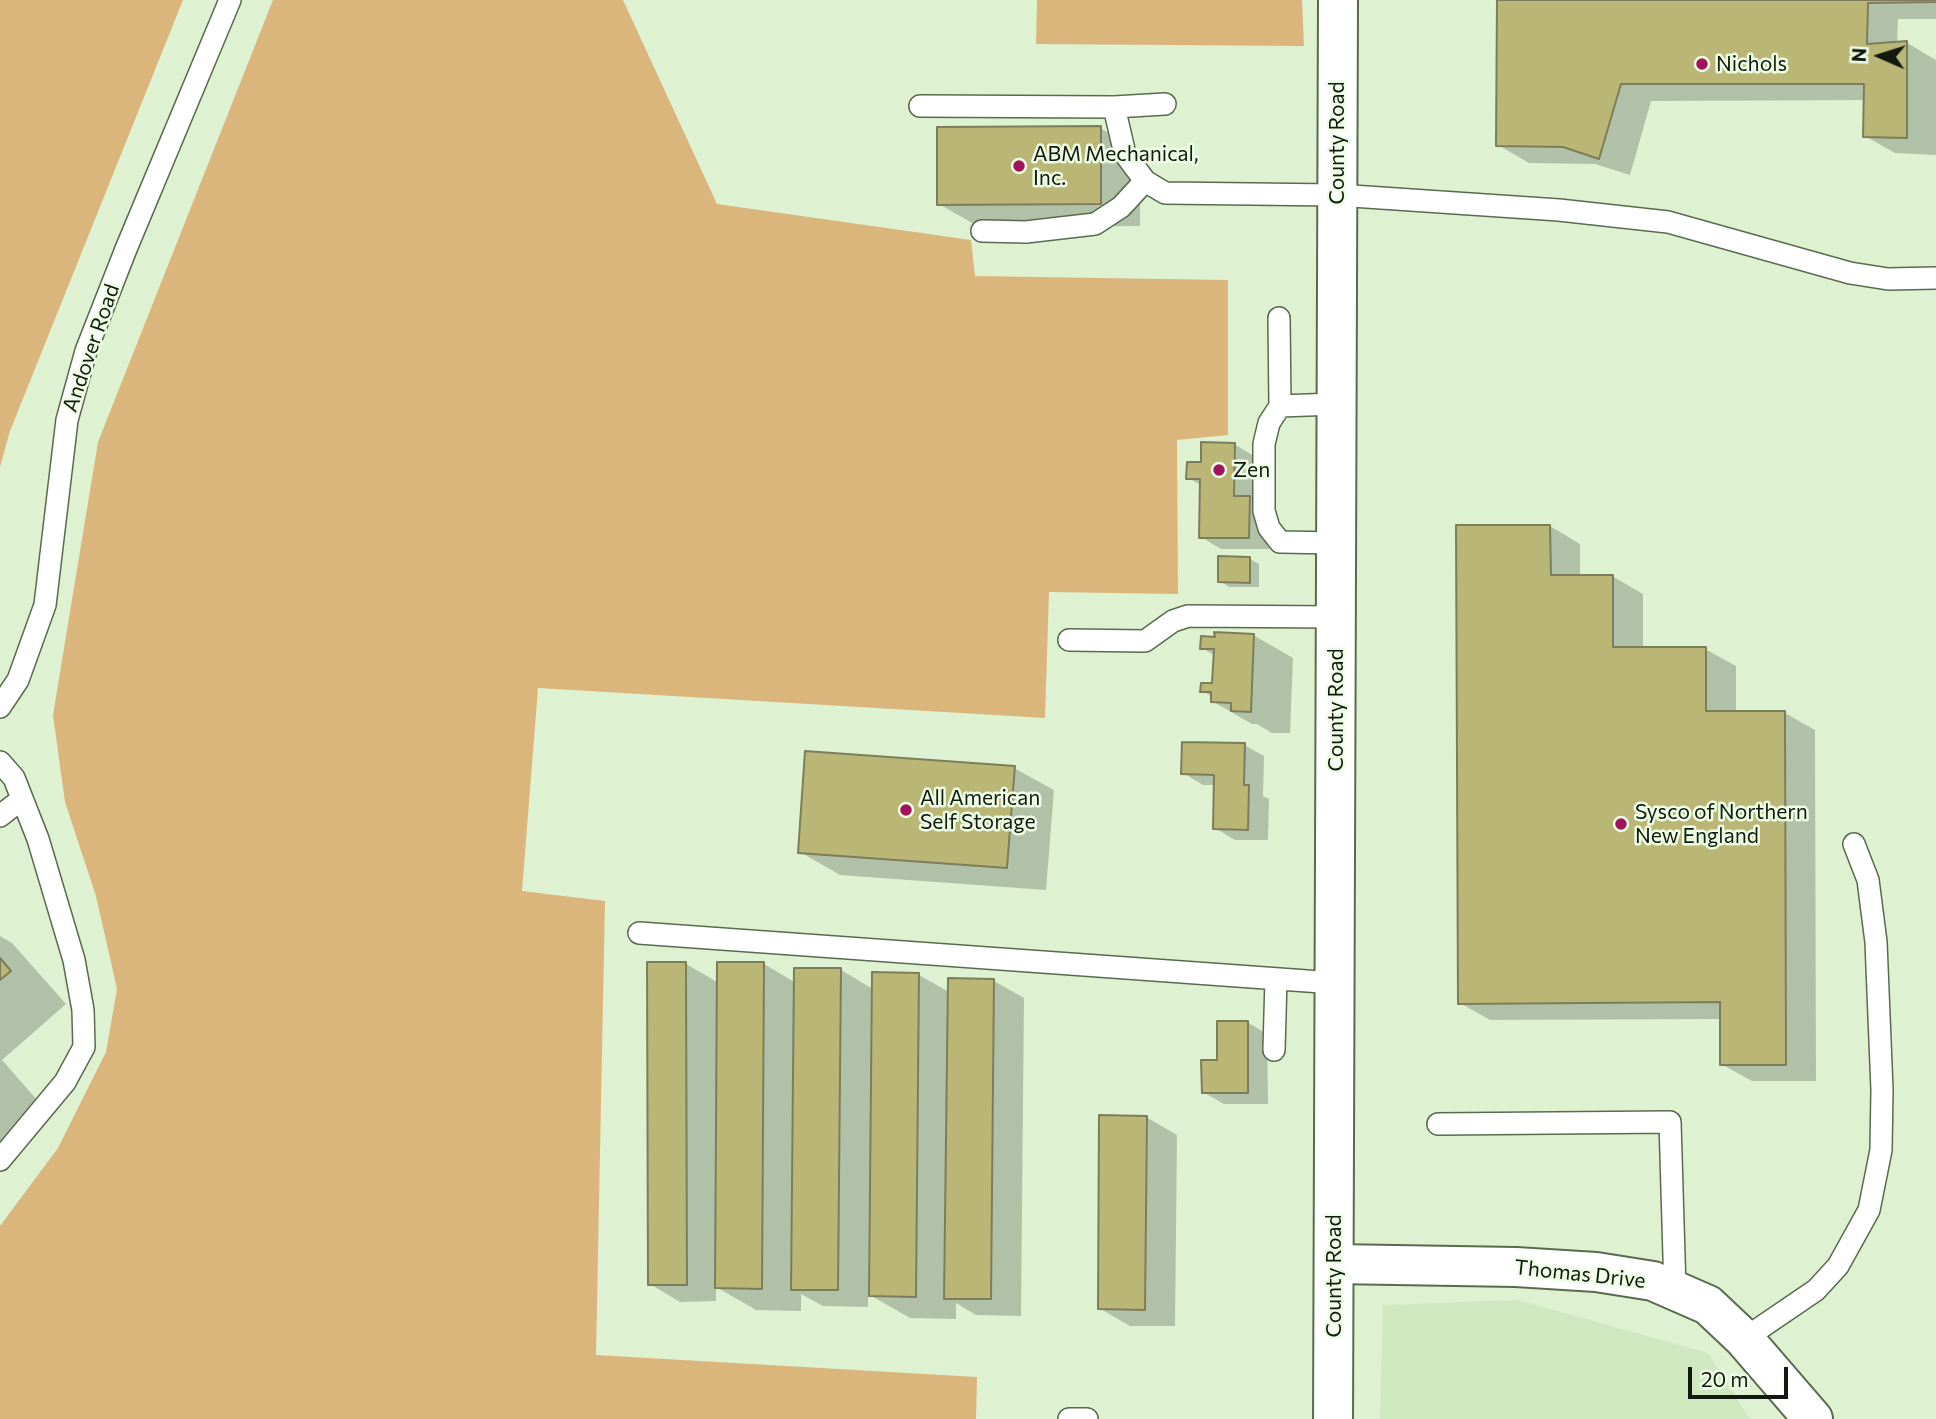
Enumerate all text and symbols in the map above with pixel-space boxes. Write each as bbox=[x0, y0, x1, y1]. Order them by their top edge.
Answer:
north arrow bbox=[1845, 21, 1915, 91]
text: N bbox=[1847, 47, 1870, 63]
place label: Nichols bbox=[1716, 51, 1787, 77]
marker: Nichols bbox=[1694, 56, 1710, 72]
street label: County Road bbox=[1324, 81, 1350, 205]
place label: ABM Mechanical, Inc. bbox=[1033, 141, 1199, 191]
marker: ABM Mechanical, Inc. bbox=[1011, 158, 1027, 174]
street label: Andover Road bbox=[57, 281, 125, 415]
place label: Zen bbox=[1233, 457, 1270, 483]
marker: Zen bbox=[1211, 462, 1227, 478]
street label: County Road bbox=[1323, 648, 1349, 772]
place label: All American Self Storage bbox=[920, 785, 1040, 835]
place label: Sysco of Northern New England bbox=[1635, 799, 1808, 849]
marker: All American Self Storage bbox=[898, 802, 914, 818]
marker: Sysco of Northern New England bbox=[1613, 816, 1629, 832]
street label: County Road bbox=[1321, 1214, 1347, 1338]
street label: Thomas Drive bbox=[1513, 1255, 1647, 1293]
scale bar bbox=[1691, 1352, 1791, 1396]
text: 20 m bbox=[1701, 1366, 1749, 1391]

